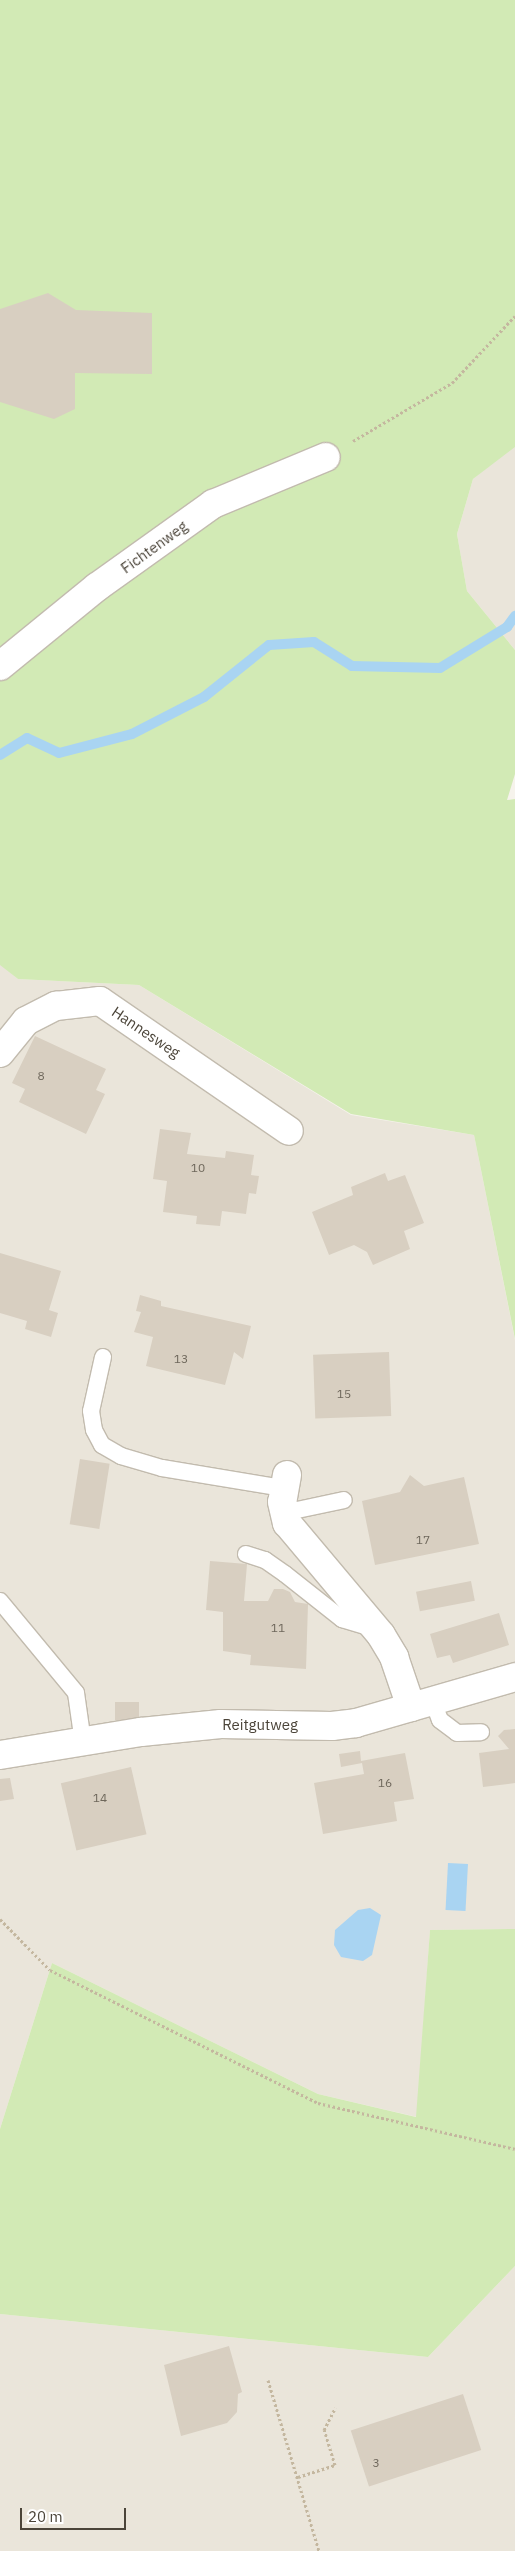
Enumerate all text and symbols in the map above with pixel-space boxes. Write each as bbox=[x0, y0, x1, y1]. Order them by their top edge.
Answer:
street label: Fichtenweg bbox=[117, 517, 191, 577]
street label: Hannesweg bbox=[108, 1003, 184, 1061]
house number: 8 bbox=[37, 1069, 45, 1083]
house number: 10 bbox=[191, 1161, 205, 1175]
house number: 13 bbox=[174, 1352, 188, 1366]
house number: 15 bbox=[337, 1387, 351, 1401]
house number: 17 bbox=[416, 1533, 430, 1547]
house number: 11 bbox=[271, 1621, 285, 1635]
street label: Reitgutweg bbox=[222, 1716, 298, 1734]
house number: 16 bbox=[378, 1776, 392, 1790]
house number: 14 bbox=[93, 1791, 107, 1805]
house number: 3 bbox=[372, 2456, 380, 2470]
scale bar bbox=[22, 2498, 129, 2530]
text: 20 m bbox=[28, 2507, 63, 2526]

